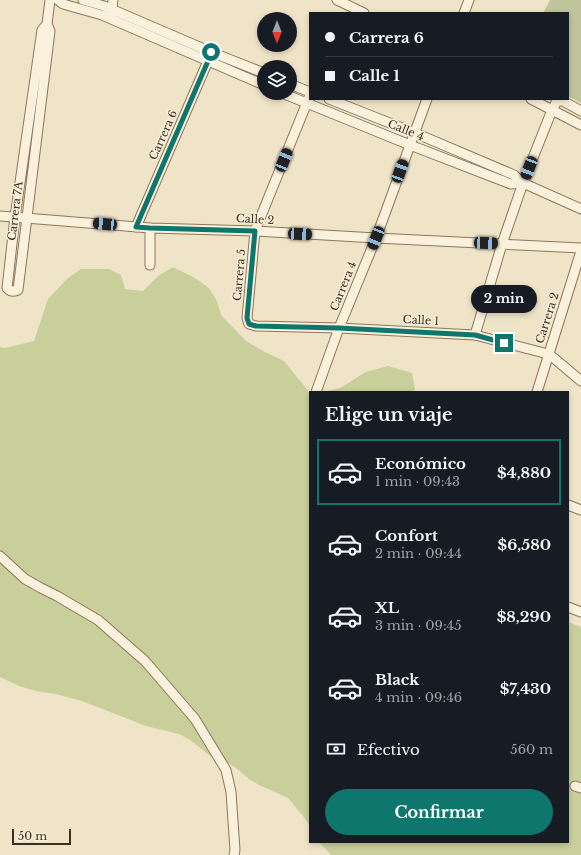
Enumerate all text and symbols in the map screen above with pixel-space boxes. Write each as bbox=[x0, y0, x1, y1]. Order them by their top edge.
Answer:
north arrow bbox=[257, 12, 297, 52]
map controls bbox=[257, 12, 297, 100]
text: Carrera 6 bbox=[349, 28, 424, 47]
route start bbox=[202, 43, 220, 61]
button: layers bbox=[257, 60, 297, 100]
text: Calle 1 bbox=[349, 66, 400, 85]
street label: Carrera 6 bbox=[146, 108, 180, 162]
street label: Calle 4 bbox=[386, 116, 426, 144]
car bbox=[274, 147, 294, 173]
car bbox=[519, 155, 539, 181]
car bbox=[390, 158, 410, 184]
street label: Carrera 7A bbox=[4, 180, 26, 241]
street label: Calle 2 bbox=[236, 211, 275, 227]
car bbox=[93, 217, 117, 231]
car bbox=[366, 225, 386, 251]
car bbox=[288, 227, 312, 241]
car bbox=[474, 237, 498, 249]
street label: Carrera 5 bbox=[230, 248, 248, 302]
street label: Carrera 4 bbox=[327, 259, 359, 313]
callout: 2 min bbox=[471, 285, 537, 313]
text: 2 min bbox=[484, 290, 524, 307]
street label: Carrera 2 bbox=[532, 291, 562, 345]
street label: Calle 1 bbox=[402, 312, 440, 328]
route end bbox=[495, 334, 513, 352]
text: Elige un viaje bbox=[325, 404, 452, 426]
icon: car bbox=[327, 454, 363, 490]
text: Económico bbox=[375, 454, 466, 473]
text: $4,880 bbox=[497, 463, 551, 482]
text: 1 min · 09:43 bbox=[375, 473, 460, 490]
icon: car bbox=[327, 526, 363, 562]
text: Confort bbox=[375, 526, 438, 545]
text: $6,580 bbox=[498, 535, 551, 554]
text: 2 min · 09:44 bbox=[375, 545, 462, 562]
icon: car bbox=[327, 598, 363, 634]
text: XL bbox=[375, 598, 399, 617]
text: $8,290 bbox=[497, 607, 551, 626]
text: 3 min · 09:45 bbox=[375, 617, 462, 634]
icon: car bbox=[327, 670, 363, 706]
text: Black bbox=[375, 670, 419, 689]
text: $7,430 bbox=[500, 679, 551, 698]
text: 4 min · 09:46 bbox=[375, 689, 462, 706]
icon: cash bbox=[325, 738, 347, 760]
text: Efectivo bbox=[357, 740, 420, 759]
text: 560 m bbox=[510, 741, 553, 758]
button: Confirmar bbox=[325, 789, 553, 835]
scale bar bbox=[12, 827, 71, 846]
text: 50 m bbox=[18, 829, 47, 843]

